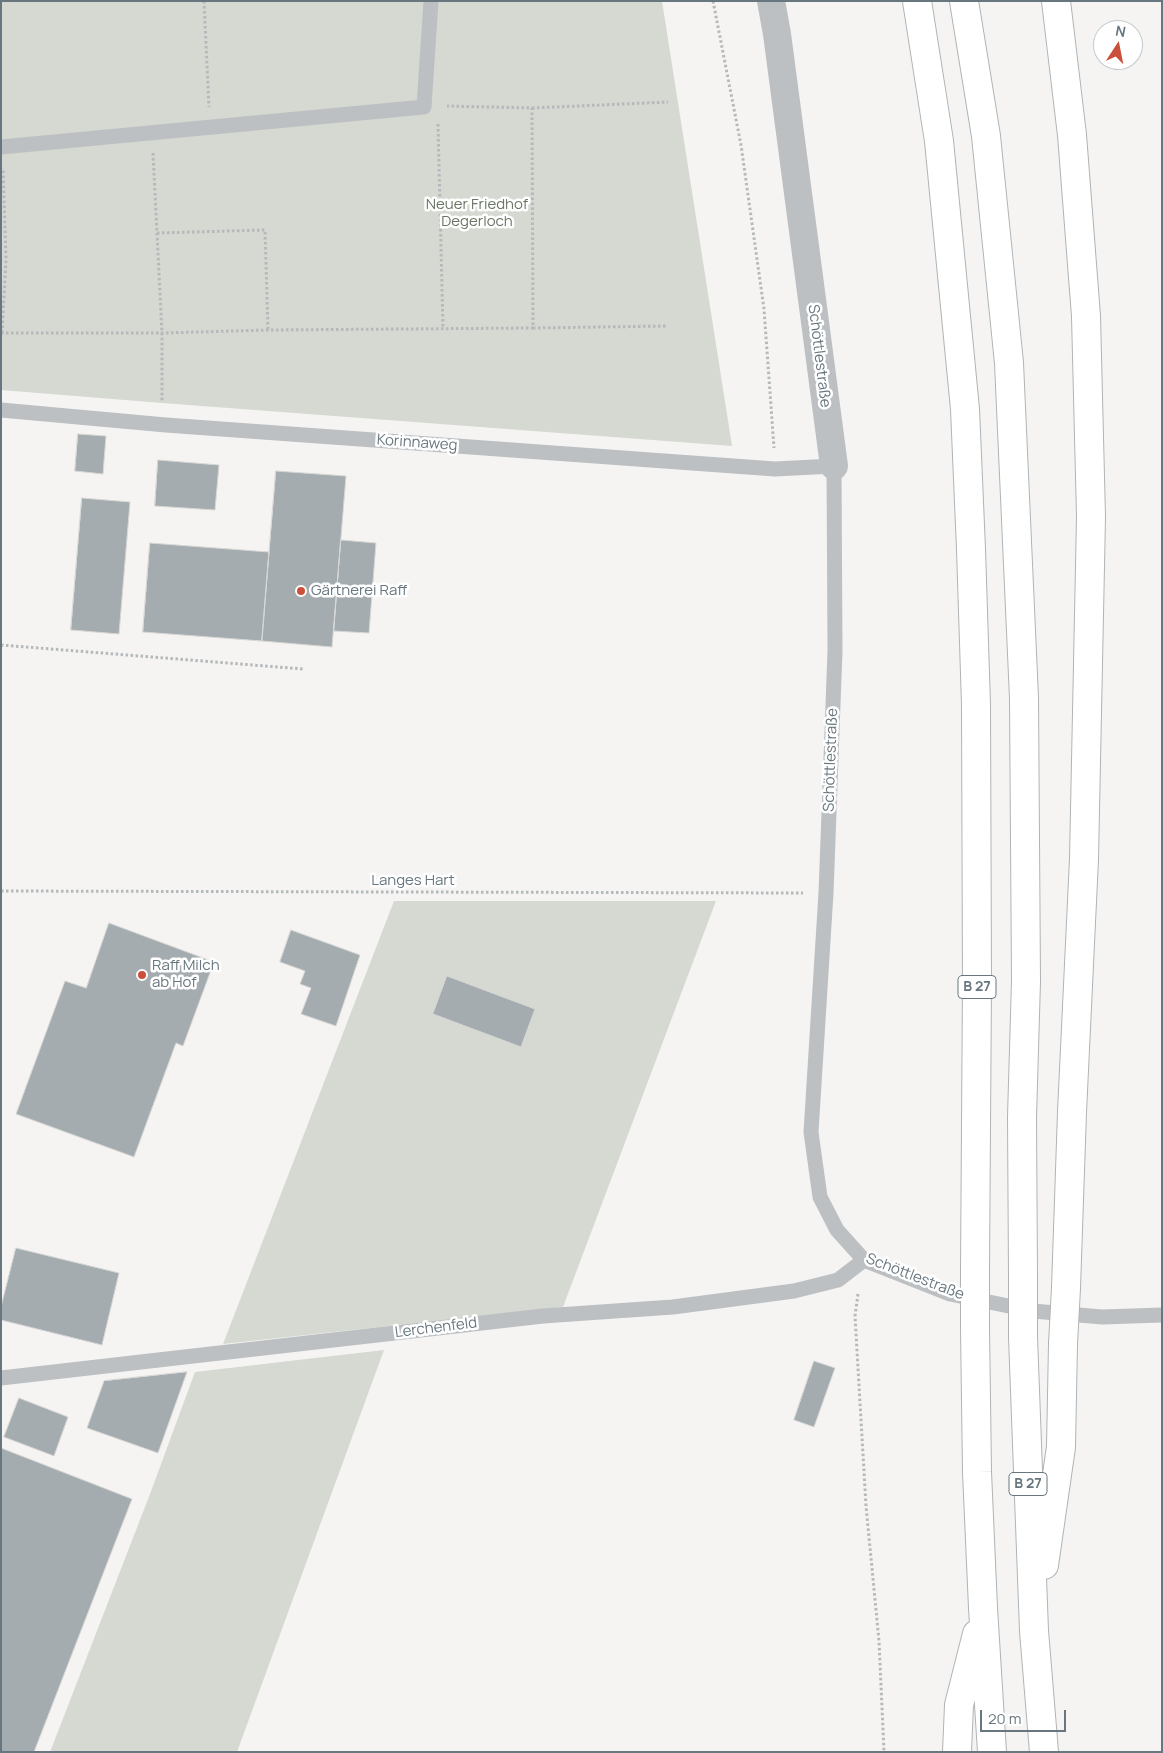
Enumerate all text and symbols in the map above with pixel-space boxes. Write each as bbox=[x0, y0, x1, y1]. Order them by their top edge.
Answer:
north arrow bbox=[1093, 20, 1143, 70]
text: N bbox=[1114, 20, 1128, 41]
park label: Neuer Friedhof Degerloch bbox=[426, 196, 528, 231]
street label: Schöttlestraße bbox=[804, 303, 834, 409]
street label: Korinnaweg bbox=[376, 431, 458, 455]
place label: Gärtnerei Raff bbox=[311, 582, 407, 600]
marker: Gärtnerei Raff bbox=[295, 585, 307, 597]
street label: Schöttlestraße bbox=[820, 708, 842, 812]
street label: Langes Hart bbox=[371, 872, 455, 890]
place label: Raff Milch ab Hof bbox=[152, 957, 220, 992]
marker: Raff Milch ab Hof bbox=[136, 969, 148, 981]
road number: B 27 bbox=[958, 976, 996, 999]
street label: Schöttlestraße bbox=[863, 1250, 967, 1304]
street label: Lerchenfeld bbox=[394, 1314, 478, 1342]
road number: B 27 bbox=[1009, 1472, 1047, 1496]
scale bar bbox=[983, 1700, 1069, 1732]
text: 20 m bbox=[988, 1708, 1021, 1729]

